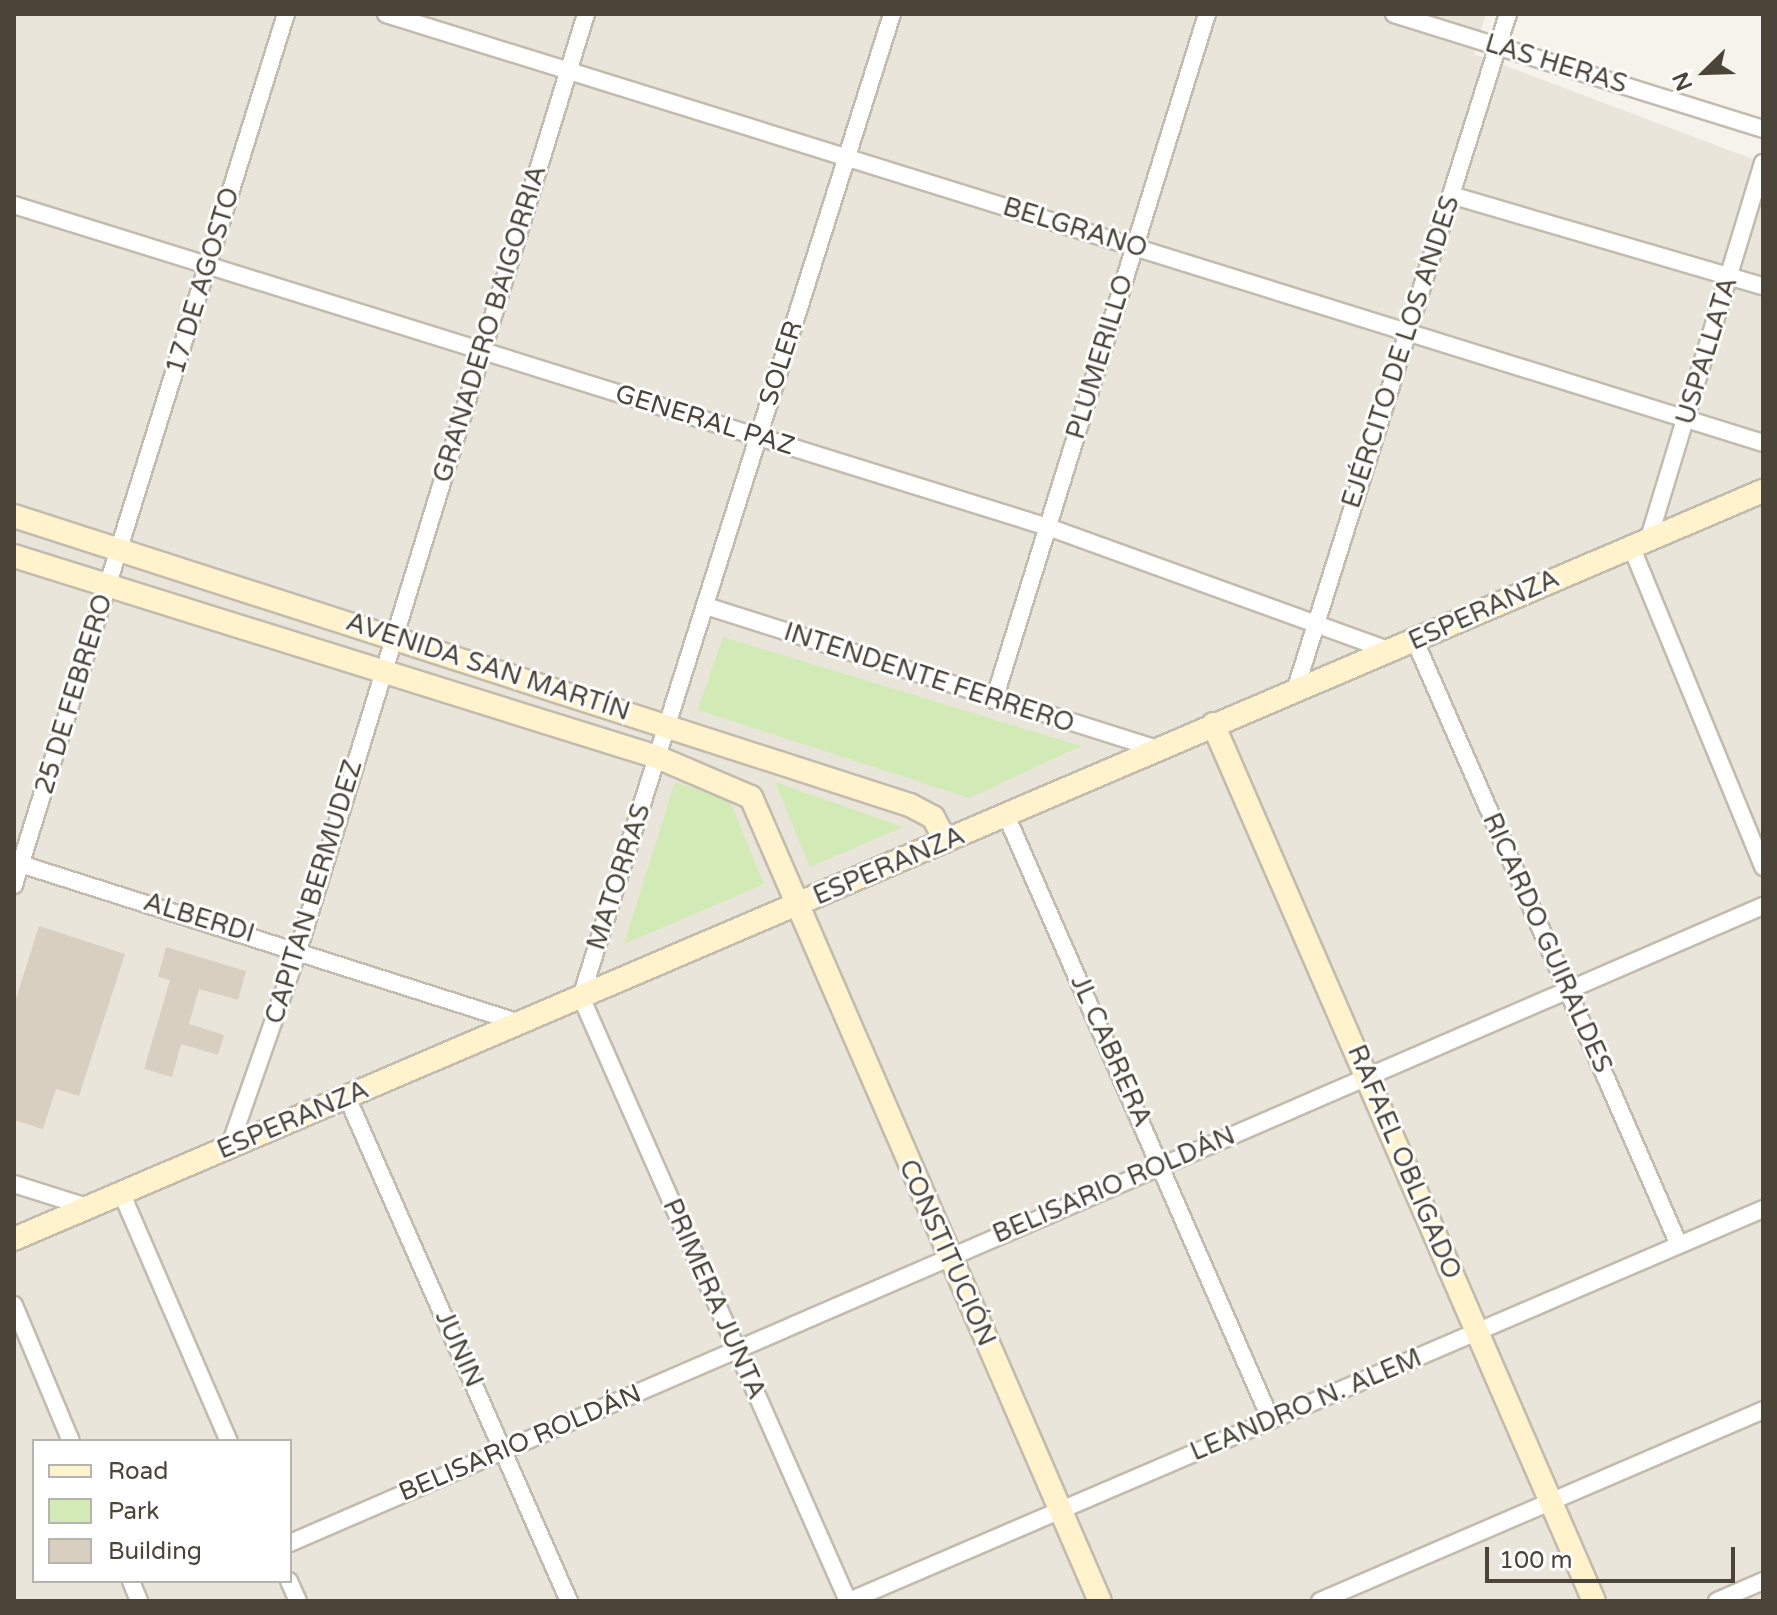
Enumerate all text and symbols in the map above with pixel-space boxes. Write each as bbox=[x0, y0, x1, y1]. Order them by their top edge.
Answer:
street label: LAS HERAS bbox=[1481, 28, 1631, 100]
north arrow bbox=[1665, 32, 1745, 112]
text: N bbox=[1667, 68, 1698, 95]
street label: GRANADERO BAIGORRIA bbox=[427, 162, 553, 486]
street label: 17 DE AGOSTO bbox=[160, 184, 246, 378]
street label: BELGRANO bbox=[999, 191, 1151, 265]
street label: EJÉRCITO DE LOS ANDES bbox=[1336, 192, 1466, 512]
street label: PLUMERILLO bbox=[1060, 271, 1140, 443]
street label: USPALLATA bbox=[1670, 274, 1744, 428]
street label: SOLER bbox=[753, 317, 809, 409]
street label: GENERAL PAZ bbox=[612, 378, 798, 462]
street label: ESPERANZA bbox=[1404, 563, 1564, 657]
street label: 25 DE FEBRERO bbox=[29, 590, 119, 798]
street label: AVENIDA SAN MARTÍN bbox=[342, 606, 634, 728]
street label: INTENDENTE FERRERO bbox=[780, 616, 1078, 740]
street label: CAPITAN BERMUDEZ bbox=[259, 756, 369, 1028]
street label: MATORRAS bbox=[581, 800, 657, 954]
street label: RICARDO GUIRALDES bbox=[1476, 808, 1618, 1078]
street label: ESPERANZA bbox=[809, 820, 969, 912]
street label: ALBERDI bbox=[140, 886, 258, 950]
street label: JL CABRERA bbox=[1064, 971, 1158, 1131]
street label: RAFAEL OBLIGADO bbox=[1341, 1040, 1467, 1284]
street label: ESPERANZA bbox=[213, 1074, 373, 1166]
street label: BELISARIO ROLDÁN bbox=[988, 1120, 1240, 1250]
street label: CONSTITUCIÓN bbox=[892, 1155, 1002, 1351]
street label: PRIMERA JUNTA bbox=[656, 1194, 772, 1404]
street label: JUNIN bbox=[428, 1306, 490, 1392]
street label: LEANDRO N. ALEM bbox=[1186, 1342, 1426, 1468]
street label: BELISARIO ROLDÁN bbox=[394, 1378, 646, 1508]
legend bbox=[32, 1439, 292, 1583]
text: Road bbox=[108, 1457, 168, 1486]
text: Park bbox=[108, 1497, 159, 1526]
scale bar bbox=[1489, 1531, 1739, 1581]
text: Building bbox=[108, 1537, 202, 1566]
text: 100 m bbox=[1499, 1546, 1573, 1575]

